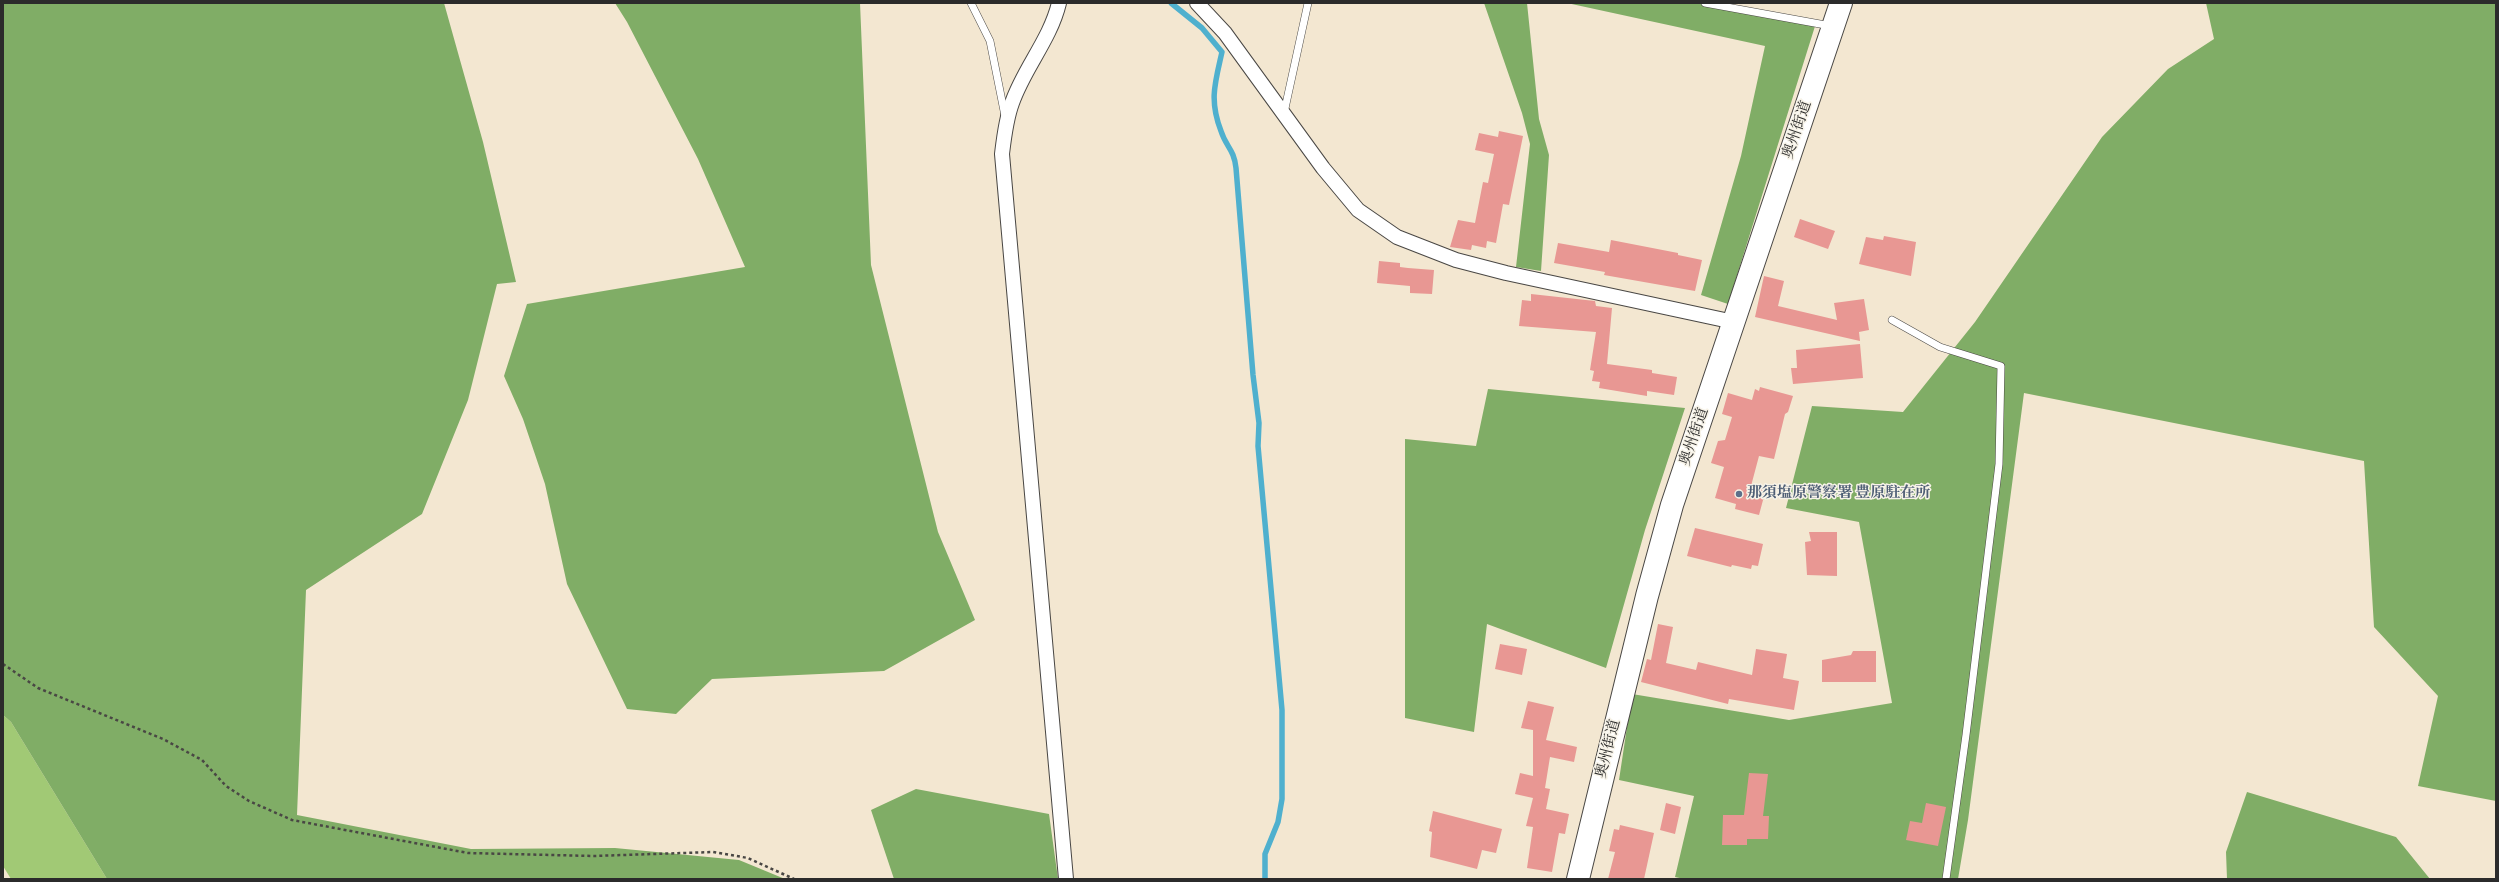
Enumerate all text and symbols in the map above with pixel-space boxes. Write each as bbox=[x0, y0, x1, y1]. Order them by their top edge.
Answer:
street label: 奥州街道 bbox=[1780, 99, 1816, 161]
street label: 奥州街道 bbox=[1677, 406, 1713, 468]
place label: 那須塩原警察署 豊原駐在所 bbox=[1747, 485, 1930, 503]
marker: 那須塩原警察署 豊原駐在所 bbox=[1734, 489, 1744, 499]
street label: 奥州街道 bbox=[1593, 718, 1625, 780]

